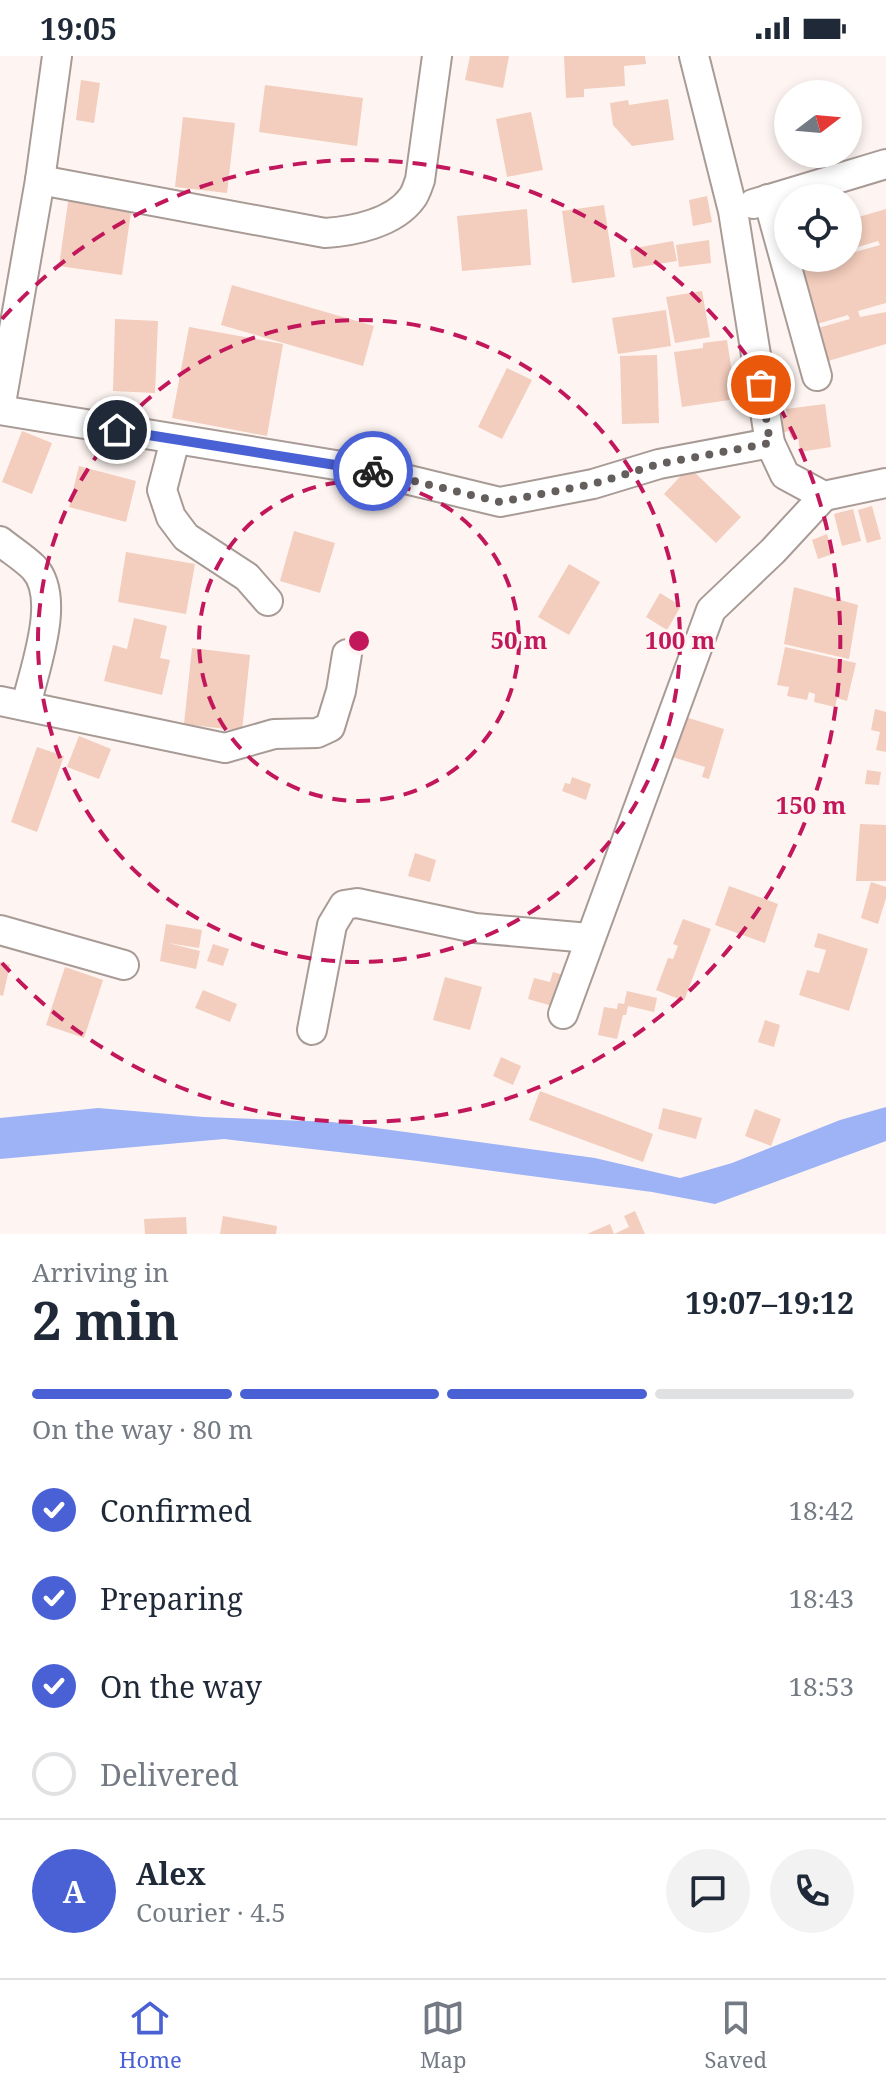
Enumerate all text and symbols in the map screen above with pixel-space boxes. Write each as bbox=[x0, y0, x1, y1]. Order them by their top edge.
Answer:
text: 19:05 bbox=[40, 8, 117, 49]
north arrow bbox=[774, 80, 862, 168]
map controls bbox=[774, 80, 862, 272]
button: locate bbox=[774, 184, 862, 272]
pin bbox=[727, 351, 795, 419]
icon: bag bbox=[739, 363, 783, 407]
pin bbox=[83, 396, 151, 464]
icon: home bbox=[95, 408, 139, 452]
courier bbox=[333, 431, 413, 511]
icon: bike bbox=[351, 449, 395, 493]
text: 50 m bbox=[490, 623, 548, 656]
text: 100 m bbox=[645, 623, 716, 656]
centre of rings bbox=[345, 627, 373, 655]
text: 150 m bbox=[776, 788, 847, 821]
text: Arriving in bbox=[32, 1254, 169, 1290]
text: 19:07–19:12 bbox=[685, 1282, 854, 1323]
text: 2 min bbox=[32, 1284, 179, 1355]
text: On the way · 80 m bbox=[32, 1411, 253, 1447]
icon: check bbox=[32, 1488, 76, 1532]
text: Confirmed bbox=[100, 1490, 252, 1531]
text: 18:42 bbox=[788, 1492, 854, 1528]
icon: check bbox=[32, 1576, 76, 1620]
text: Preparing bbox=[100, 1578, 243, 1619]
text: 18:43 bbox=[788, 1580, 854, 1616]
icon: check bbox=[32, 1664, 76, 1708]
text: On the way bbox=[100, 1666, 262, 1707]
text: 18:53 bbox=[788, 1668, 854, 1704]
text: Delivered bbox=[100, 1754, 239, 1795]
button: chat bbox=[666, 1849, 750, 1933]
button: phone bbox=[770, 1849, 854, 1933]
text: Alex bbox=[136, 1853, 206, 1894]
text: A bbox=[63, 1871, 85, 1912]
text: Courier · 4.5 bbox=[136, 1894, 286, 1930]
tab: Home bbox=[119, 1996, 182, 2074]
tab: Map bbox=[420, 1996, 466, 2074]
tab: Saved bbox=[705, 1996, 767, 2074]

